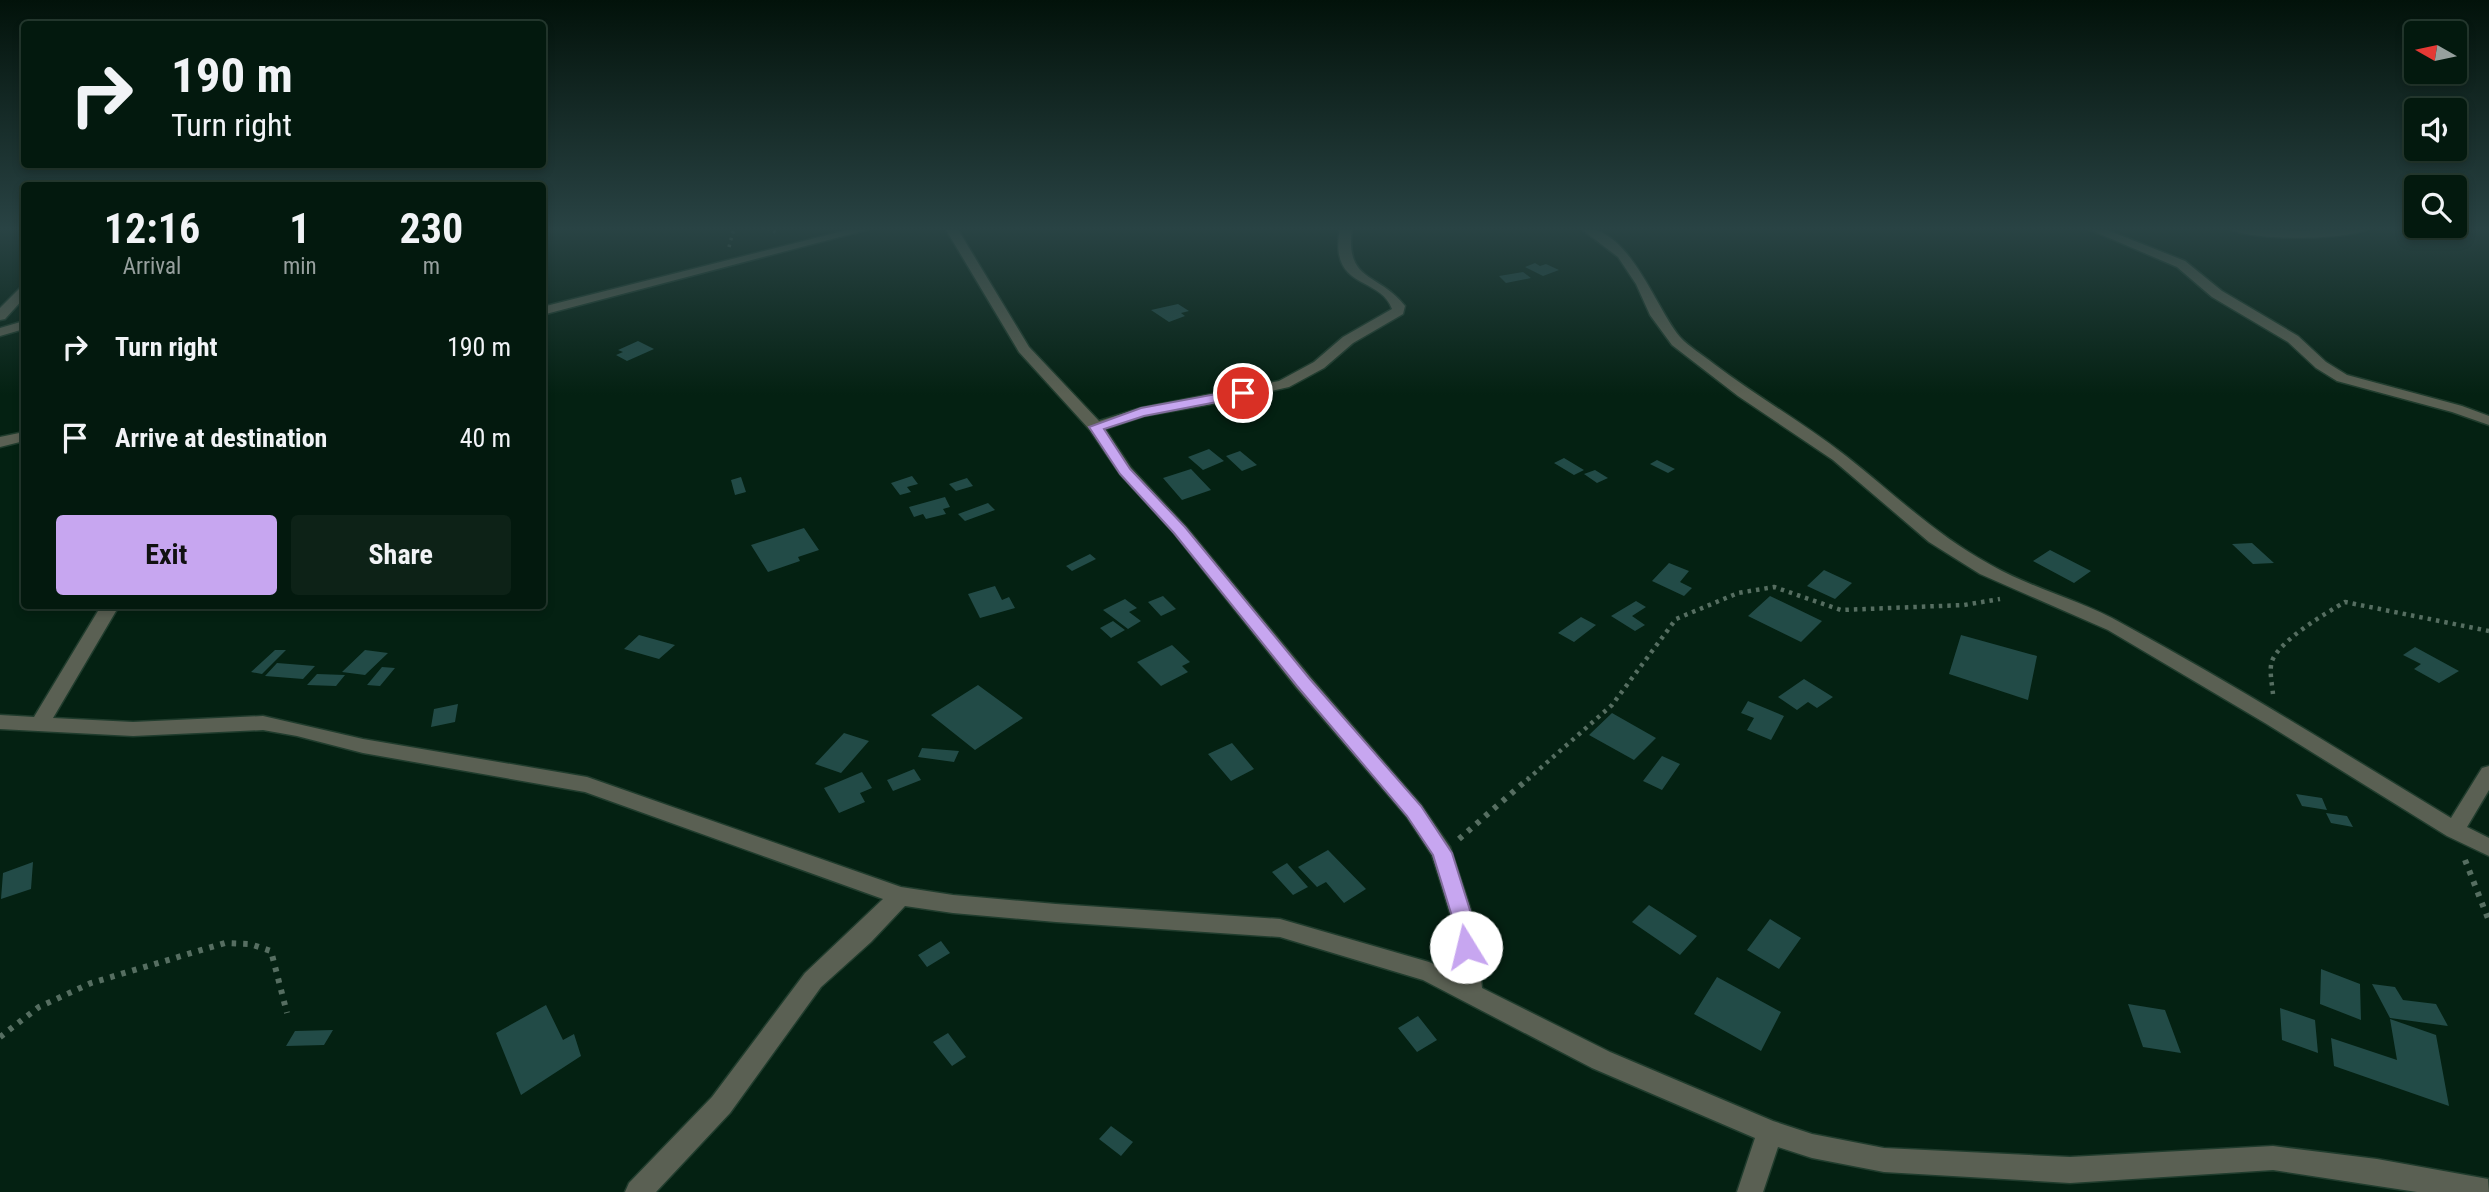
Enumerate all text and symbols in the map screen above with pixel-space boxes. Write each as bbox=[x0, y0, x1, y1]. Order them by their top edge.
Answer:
north arrow bbox=[2404, 21, 2468, 84]
map controls bbox=[2404, 21, 2467, 238]
text: 190 m bbox=[171, 47, 293, 104]
icon: right bbox=[56, 49, 147, 140]
button: sound bbox=[2404, 98, 2467, 161]
text: Turn right bbox=[171, 106, 292, 144]
button: search bbox=[2404, 175, 2467, 238]
text: 12:16 bbox=[104, 204, 200, 253]
text: 1 bbox=[289, 204, 310, 253]
text: 230 bbox=[399, 204, 463, 253]
text: Arrival bbox=[123, 253, 181, 280]
text: min bbox=[283, 253, 317, 280]
text: m bbox=[423, 253, 440, 280]
icon: right bbox=[56, 328, 94, 366]
text: Turn right bbox=[115, 332, 217, 362]
text: 190 m bbox=[447, 332, 511, 362]
pin bbox=[1213, 363, 1273, 423]
icon: arrive bbox=[1224, 374, 1262, 412]
icon: arrive bbox=[56, 419, 94, 457]
text: Arrive at destination bbox=[115, 423, 327, 453]
text: 40 m bbox=[460, 423, 511, 453]
button: Exit bbox=[56, 515, 277, 595]
button: Share bbox=[291, 515, 511, 595]
position arrow bbox=[1429, 910, 1503, 984]

